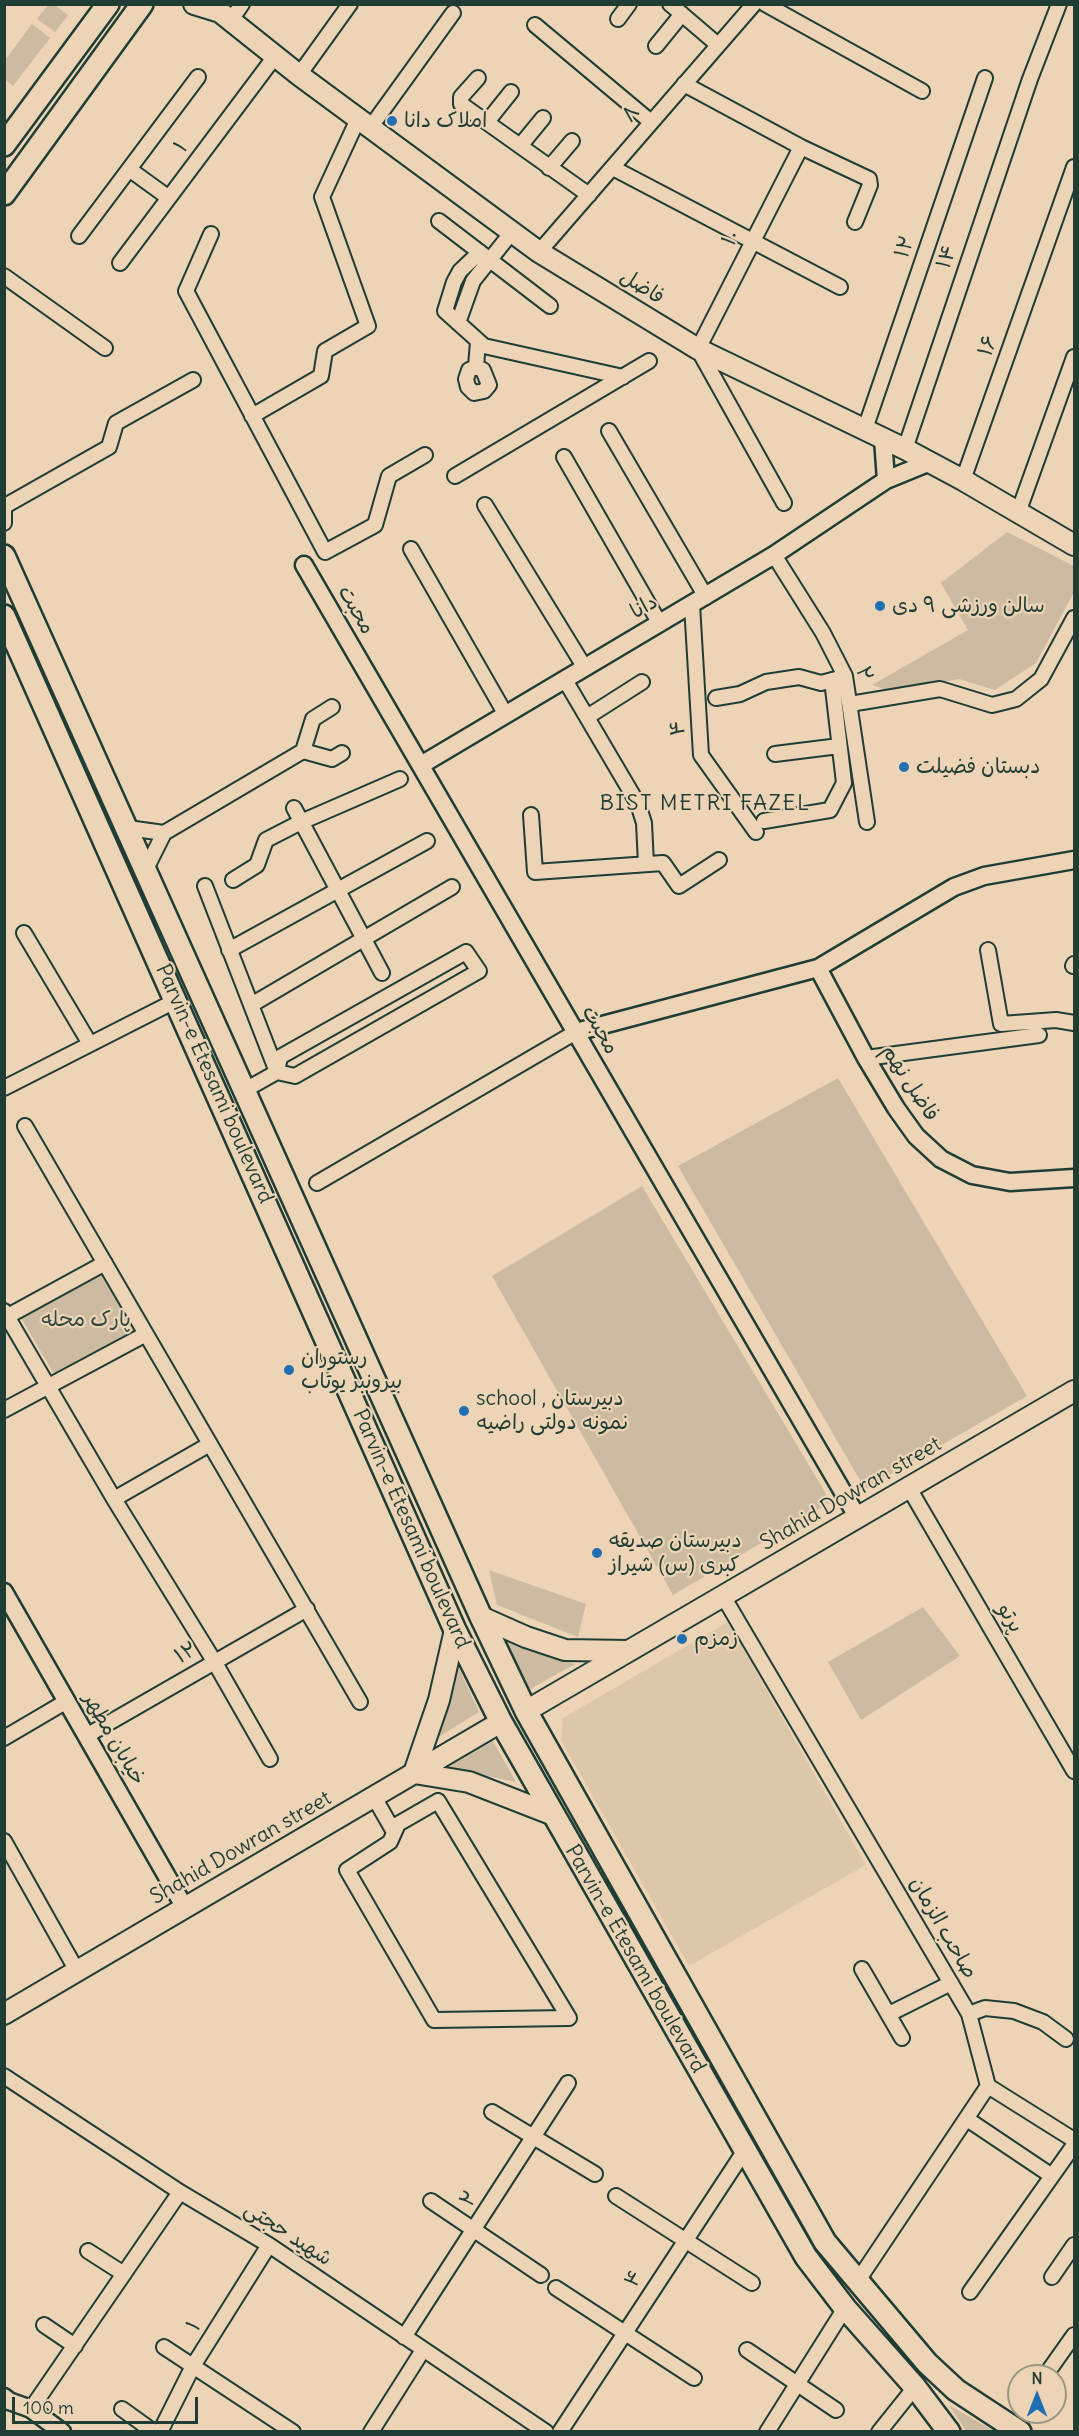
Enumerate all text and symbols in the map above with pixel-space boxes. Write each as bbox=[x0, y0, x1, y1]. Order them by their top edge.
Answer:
street label: ۸ bbox=[617, 100, 645, 128]
place label: املاک دانا bbox=[404, 108, 487, 134]
marker: املاک دانا bbox=[385, 114, 399, 128]
street label: ۱ bbox=[169, 136, 193, 158]
street label: ۱۰ bbox=[716, 226, 746, 250]
street label: ۱۲ bbox=[890, 233, 920, 261]
street label: ۱۴ bbox=[931, 242, 963, 272]
street label: فاضل bbox=[615, 264, 669, 310]
street label: ۱۶ bbox=[973, 332, 1003, 360]
street label: محبت bbox=[332, 581, 380, 639]
street label: دانا bbox=[626, 589, 662, 625]
place label: سالن ورزشی ۹ دی bbox=[892, 593, 1045, 619]
marker: سالن ورزشی ۹ دی bbox=[873, 599, 887, 613]
street label: ۲ bbox=[850, 663, 878, 685]
street label: ۴ bbox=[665, 719, 691, 737]
place label: دبستان فضیلت bbox=[916, 754, 1040, 780]
marker: دبستان فضیلت bbox=[897, 760, 911, 774]
district label: BIST METRI FAZEL bbox=[600, 791, 810, 817]
street label: Parvin-e Etesami boulevard bbox=[150, 960, 278, 1208]
street label: محبت bbox=[576, 1001, 624, 1059]
street label: فاضل نهم bbox=[876, 1040, 944, 1126]
park label: پارک محله bbox=[41, 1307, 131, 1333]
place label: رستوران بیرونبر یوتاب bbox=[301, 1345, 402, 1395]
marker: رستوران بیرونبر یوتاب bbox=[282, 1363, 296, 1377]
place label: school , دبیرستان نمونه دولتی راضیه bbox=[476, 1386, 629, 1436]
marker: school , دبیرستان نمونه دولتی راضیه bbox=[457, 1404, 471, 1418]
street label: Parvin-e Etesami boulevard bbox=[347, 1405, 475, 1653]
street label: Shahid Dowran street bbox=[756, 1432, 946, 1556]
place label: دبیرستان صدیقه کبری (س) شیراز bbox=[609, 1528, 742, 1578]
marker: دبیرستان صدیقه کبری (س) شیراز bbox=[590, 1546, 604, 1560]
street label: پرتو bbox=[991, 1599, 1029, 1637]
place label: زمزم bbox=[694, 1626, 738, 1652]
marker: زمزم bbox=[675, 1632, 689, 1646]
street label: ۱۲ bbox=[170, 1637, 202, 1669]
street label: خیابان مطهر bbox=[77, 1688, 151, 1790]
street label: Shahid Dowran street bbox=[146, 1786, 336, 1910]
street label: Parvin-e Etesami boulevard bbox=[559, 1840, 711, 2078]
street label: صاحب الزمان bbox=[904, 1873, 982, 1983]
street label: ۲ bbox=[455, 2186, 483, 2212]
street label: شهید حجتی bbox=[239, 2196, 337, 2272]
street label: ۴ bbox=[619, 2266, 649, 2292]
street label: ۱ bbox=[181, 2316, 207, 2336]
north arrow bbox=[1007, 2364, 1067, 2424]
text: N bbox=[1031, 2368, 1043, 2388]
scale bar bbox=[15, 2385, 201, 2423]
text: 100 m bbox=[23, 2396, 74, 2419]

